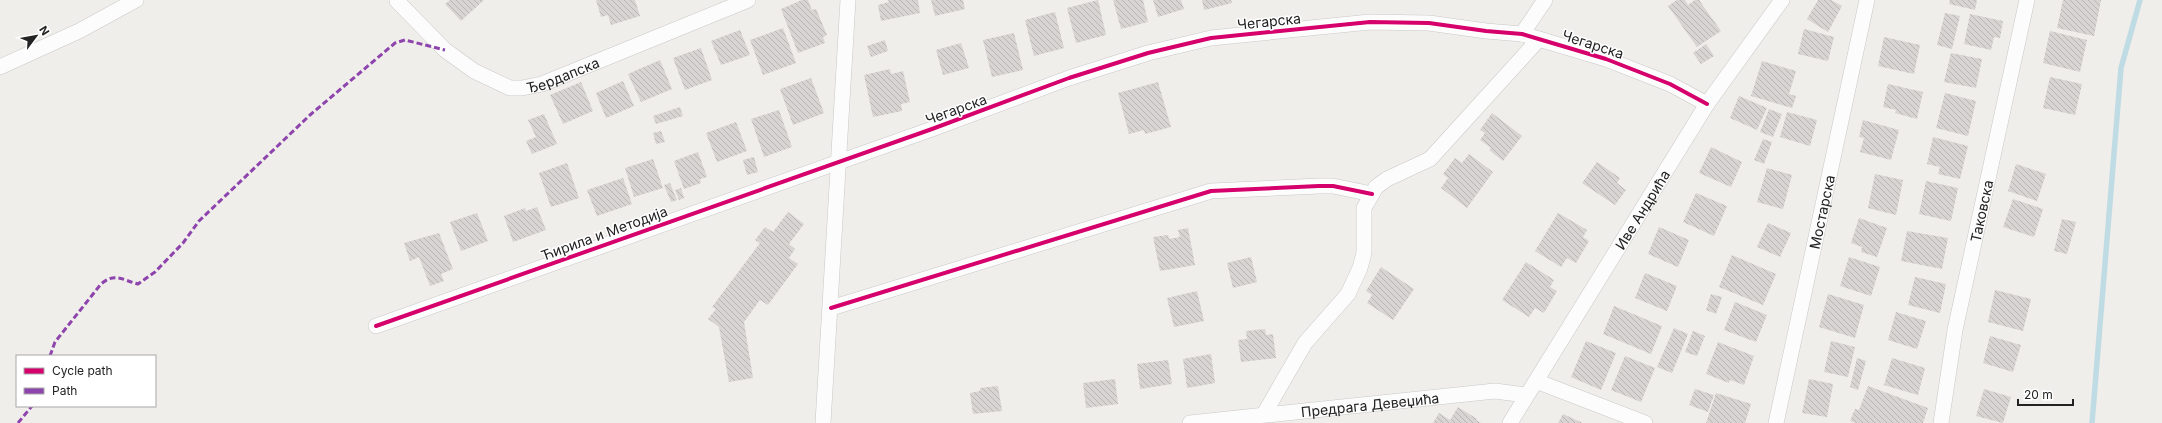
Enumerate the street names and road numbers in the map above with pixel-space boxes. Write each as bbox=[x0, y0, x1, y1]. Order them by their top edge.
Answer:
street label: Чегарска bbox=[1236, 9, 1302, 33]
street label: Чегарска bbox=[1560, 26, 1626, 62]
street label: Ђердапска bbox=[525, 53, 602, 95]
street label: Чегарска bbox=[923, 90, 989, 128]
street label: Иве Андрића bbox=[1611, 167, 1673, 252]
street label: Мостарска bbox=[1805, 173, 1838, 251]
street label: Таковска bbox=[1966, 178, 1996, 243]
street label: Ћирила и Методија bbox=[538, 202, 670, 264]
street label: Предрага Девеџића bbox=[1300, 388, 1440, 420]

